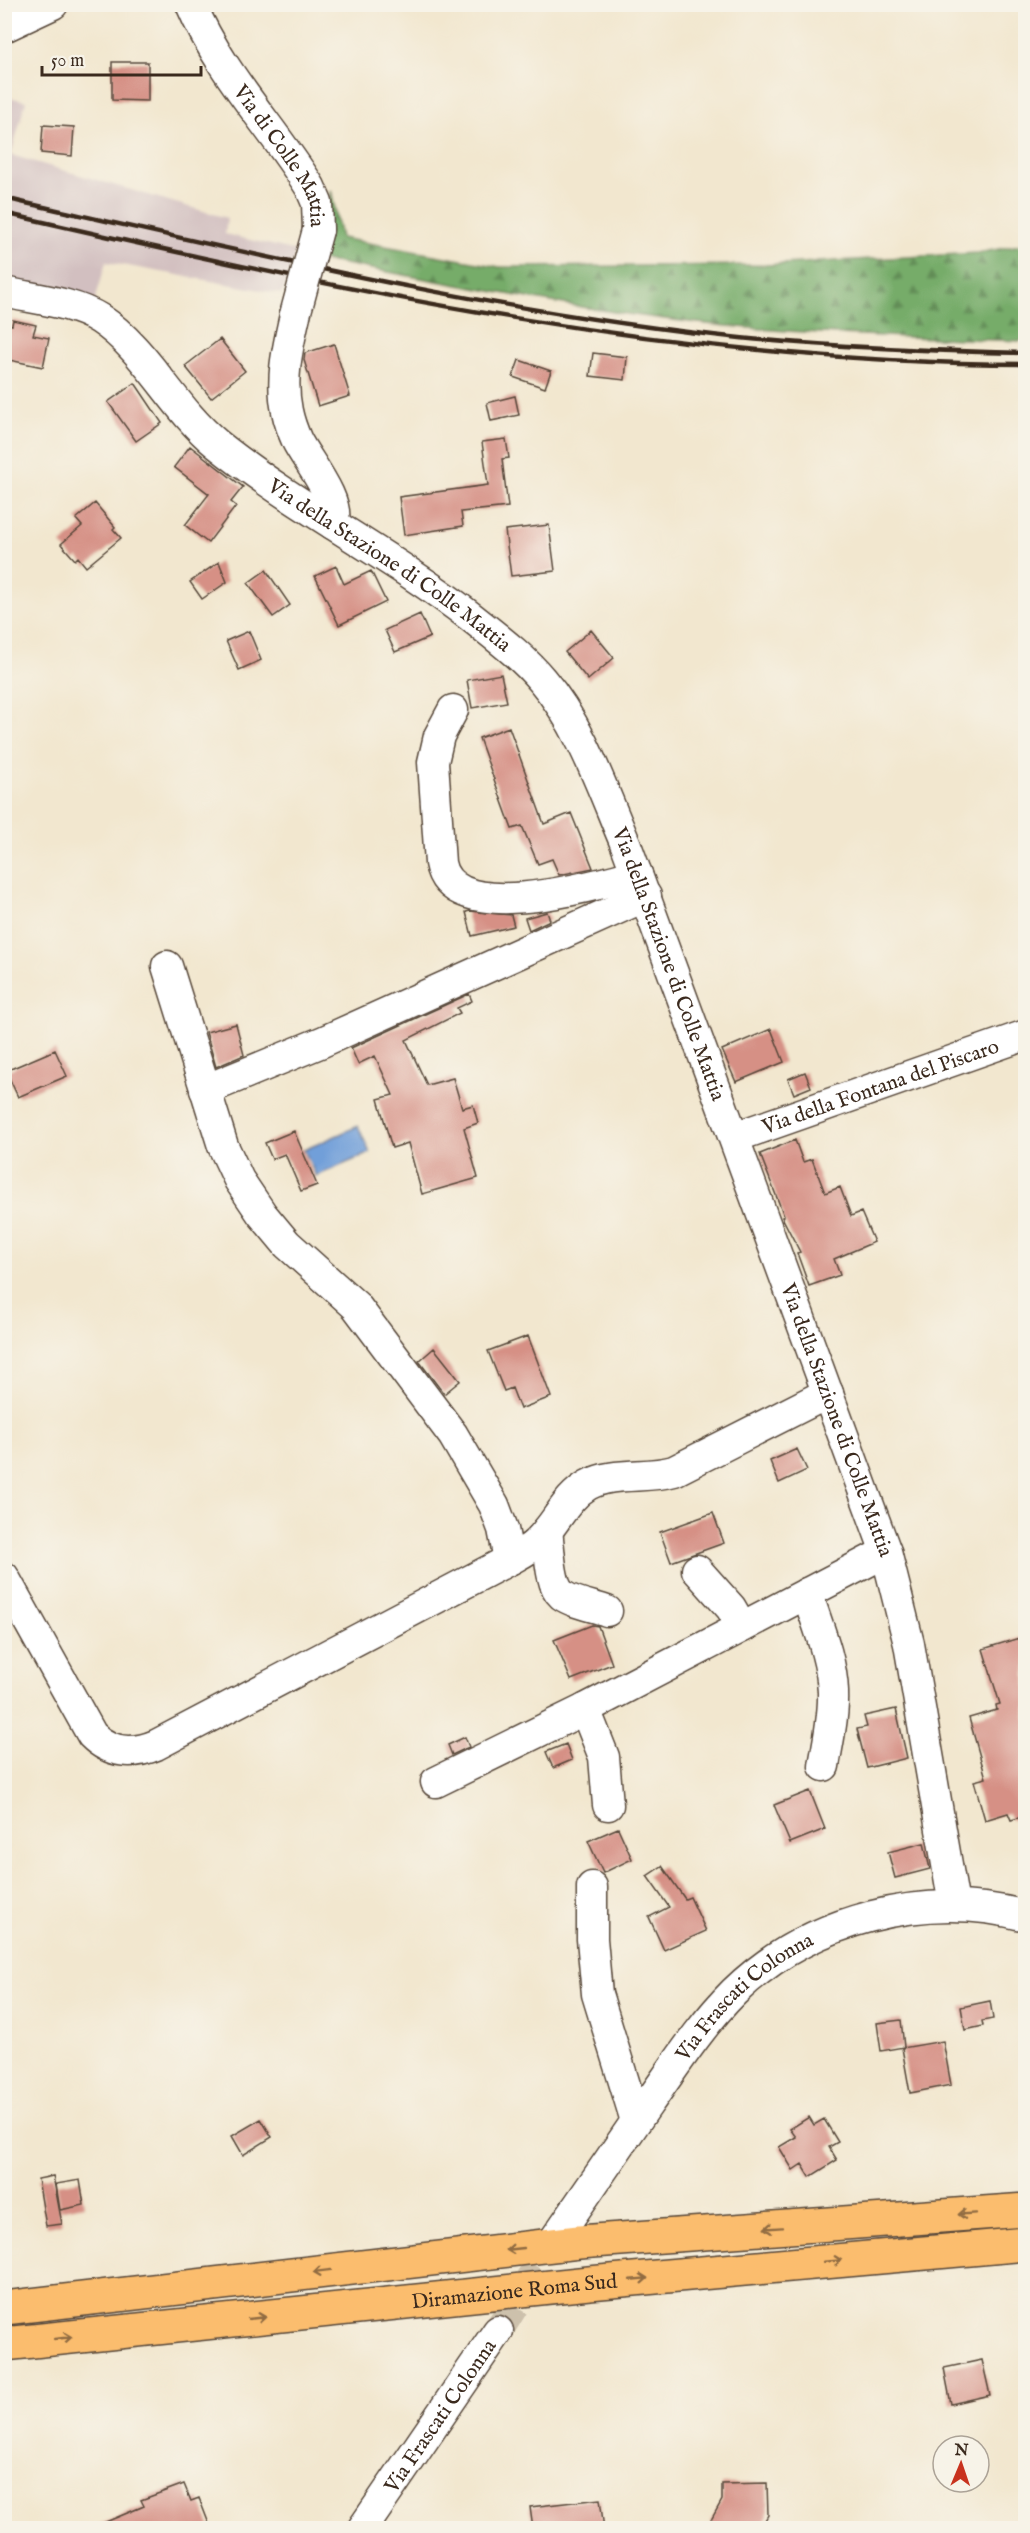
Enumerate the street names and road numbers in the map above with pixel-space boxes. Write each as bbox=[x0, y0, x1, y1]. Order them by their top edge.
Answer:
street label: Via di Colle Mattia bbox=[226, 79, 330, 228]
street label: Via della Stazione di Colle Mattia bbox=[261, 473, 517, 659]
street label: Via della Stazione di Colle Mattia bbox=[605, 823, 731, 1106]
street label: Via della Fontana del Piscaro bbox=[758, 1034, 1003, 1142]
street label: Via della Stazione di Colle Mattia bbox=[773, 1279, 899, 1562]
street label: Via Frascati Colonna bbox=[670, 1927, 819, 2068]
street label: Diramazione Roma Sud bbox=[410, 2268, 619, 2316]
street label: Via Frascati Colonna bbox=[378, 2334, 504, 2500]

